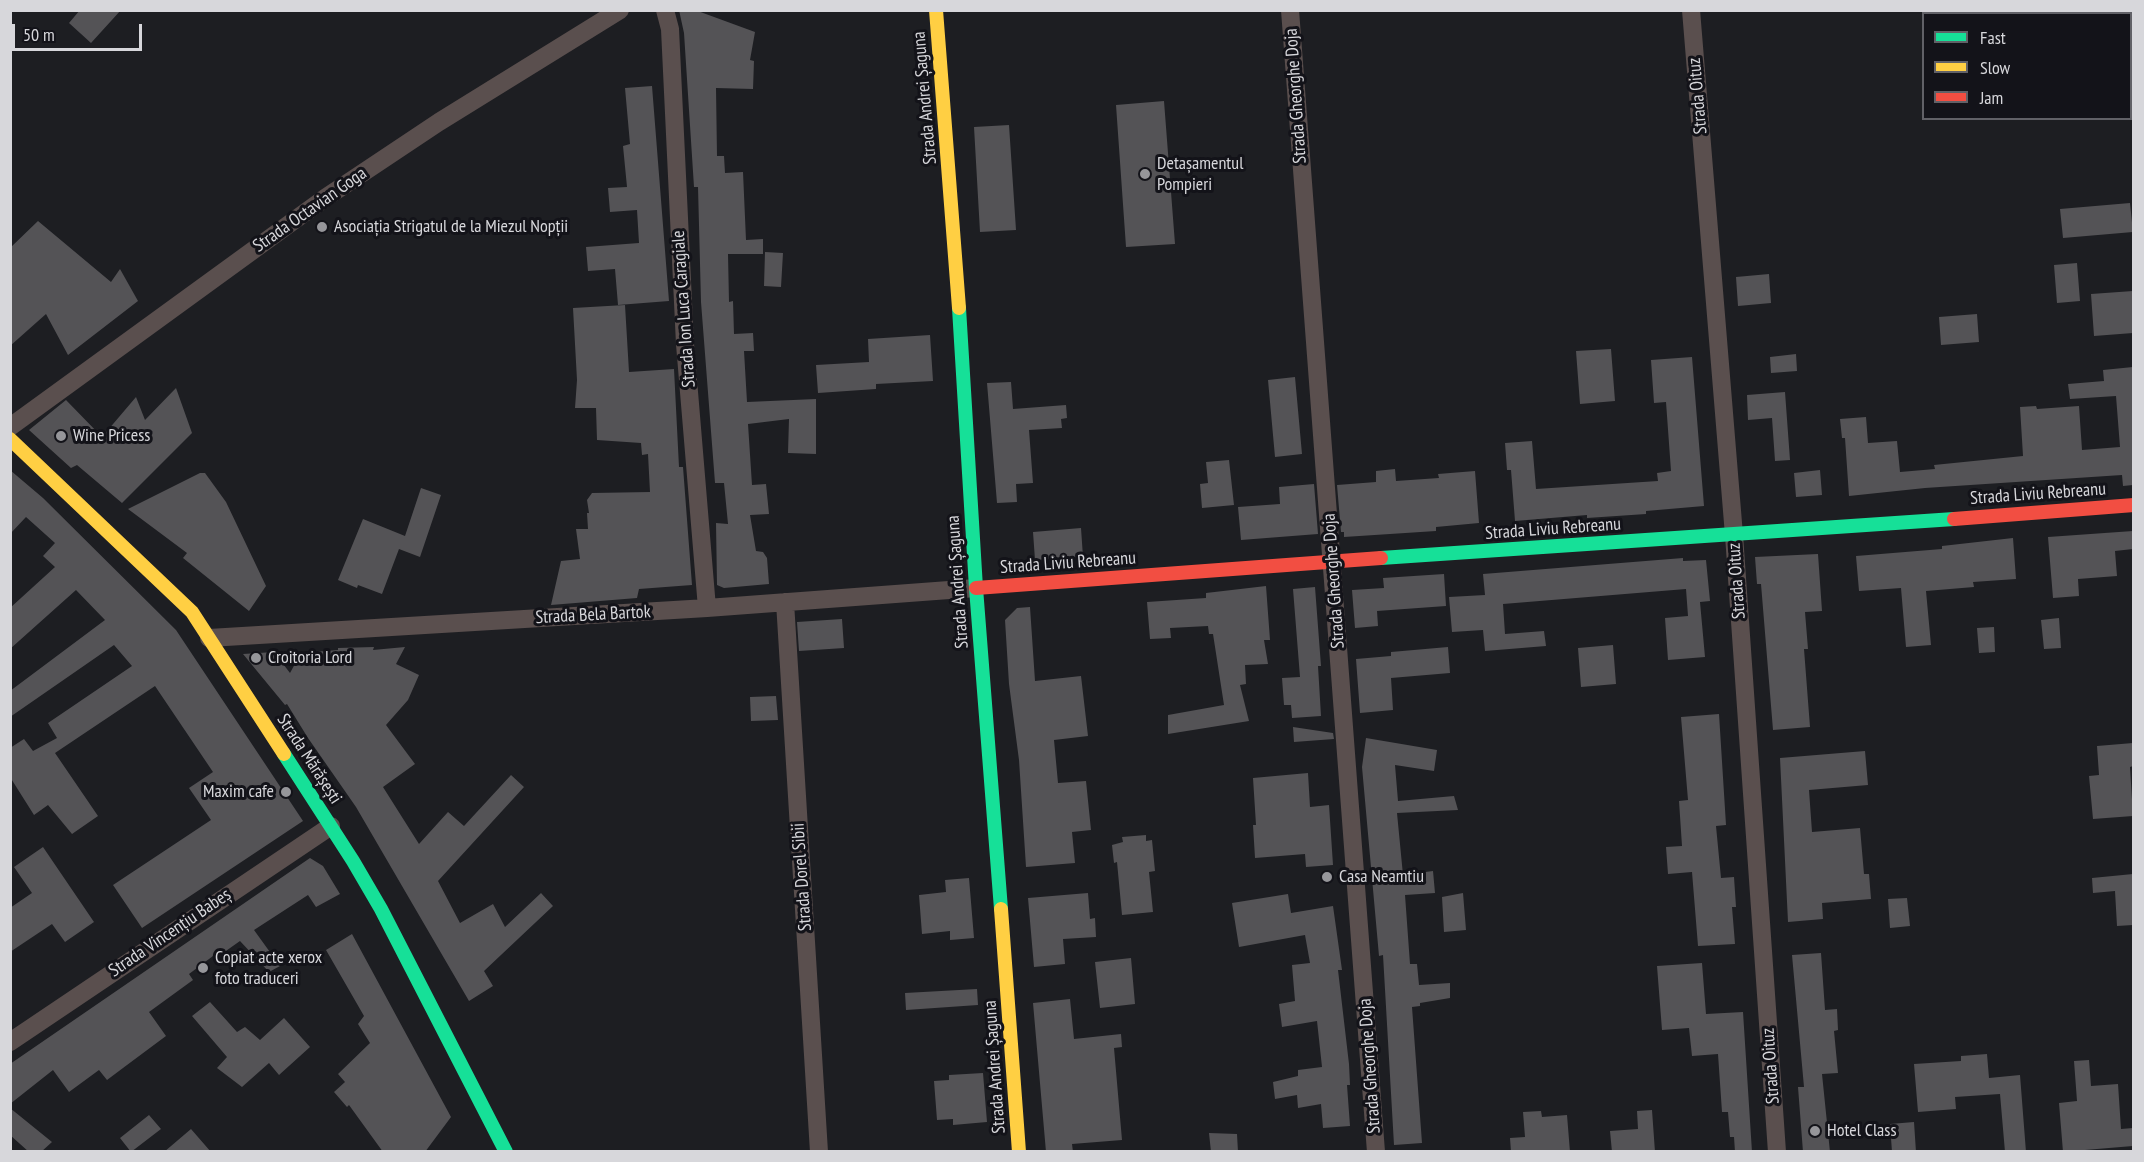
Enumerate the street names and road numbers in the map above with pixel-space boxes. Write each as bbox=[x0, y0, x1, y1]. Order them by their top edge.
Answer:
street label: Strada Gheorghe Doja bbox=[1280, 28, 1312, 164]
street label: Strada Andrei Șaguna bbox=[908, 31, 942, 165]
street label: Strada Oituz bbox=[1684, 57, 1712, 135]
street label: Strada Octavian Goga bbox=[249, 163, 371, 257]
street label: Strada Ion Luca Caragiale bbox=[668, 230, 700, 388]
street label: Strada Liviu Rebreanu bbox=[1969, 478, 2107, 510]
street label: Strada Gheorghe Doja bbox=[1318, 513, 1350, 649]
street label: Strada Liviu Rebreanu bbox=[1484, 513, 1622, 545]
street label: Strada Andrei Șaguna bbox=[943, 515, 973, 649]
street label: Strada Oituz bbox=[1724, 542, 1750, 620]
street label: Strada Liviu Rebreanu bbox=[999, 547, 1137, 579]
street label: Strada Bela Bartok bbox=[535, 601, 651, 629]
street label: Strada Mărășești bbox=[272, 710, 346, 808]
street label: Strada Dorel Sibii bbox=[787, 822, 817, 932]
street label: Strada Vincențiu Babeș bbox=[105, 884, 235, 982]
street label: Strada Gheorghe Doja bbox=[1354, 998, 1386, 1134]
street label: Strada Andrei Șaguna bbox=[980, 1000, 1010, 1134]
street label: Strada Oituz bbox=[1758, 1027, 1784, 1105]

